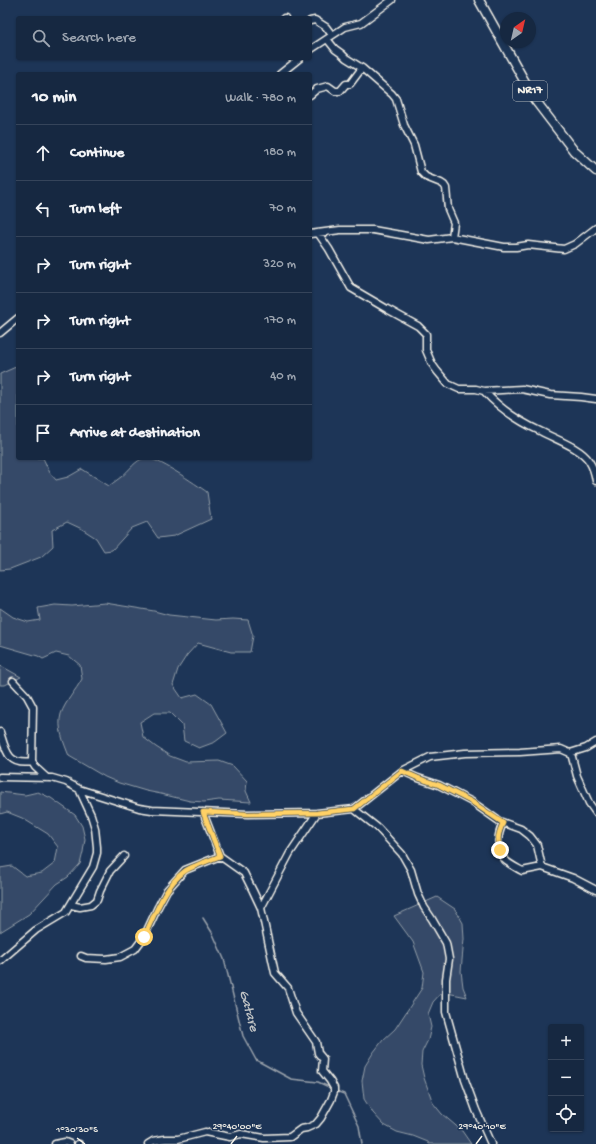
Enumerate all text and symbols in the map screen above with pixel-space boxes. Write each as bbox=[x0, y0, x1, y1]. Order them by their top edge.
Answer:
north arrow bbox=[500, 12, 536, 48]
search box bbox=[16, 16, 312, 60]
icon: search bbox=[30, 27, 52, 49]
text: Search here bbox=[62, 29, 136, 47]
road number: NR17 bbox=[513, 81, 547, 101]
text: 10 min bbox=[32, 88, 76, 108]
text: Walk · 780 m bbox=[225, 91, 296, 106]
icon: ahead bbox=[32, 142, 54, 164]
text: Continue bbox=[70, 144, 124, 162]
text: 180 m bbox=[264, 145, 296, 160]
icon: left bbox=[32, 198, 54, 220]
text: Turn left bbox=[70, 200, 121, 218]
text: 70 m bbox=[270, 201, 296, 216]
icon: right bbox=[32, 254, 54, 276]
text: Turn right bbox=[70, 256, 130, 274]
text: 320 m bbox=[263, 257, 296, 272]
icon: right bbox=[32, 310, 54, 332]
text: Turn right bbox=[70, 312, 130, 330]
text: 170 m bbox=[264, 313, 296, 328]
icon: right bbox=[32, 366, 54, 388]
text: Turn right bbox=[70, 368, 130, 386]
text: 40 m bbox=[270, 369, 296, 384]
icon: arrive bbox=[32, 422, 54, 444]
text: Arrive at destination bbox=[70, 424, 200, 442]
route end bbox=[491, 841, 509, 859]
route start bbox=[135, 928, 153, 946]
water label: Gatare bbox=[234, 988, 262, 1034]
map controls bbox=[548, 1024, 584, 1132]
button: + bbox=[548, 1024, 584, 1060]
button: − bbox=[548, 1060, 584, 1096]
button: locate bbox=[548, 1096, 584, 1132]
text: 29°40'00"E bbox=[212, 1121, 262, 1133]
text: 29°40'10"E bbox=[458, 1121, 506, 1133]
text: 1°30'30"S bbox=[55, 1124, 98, 1136]

